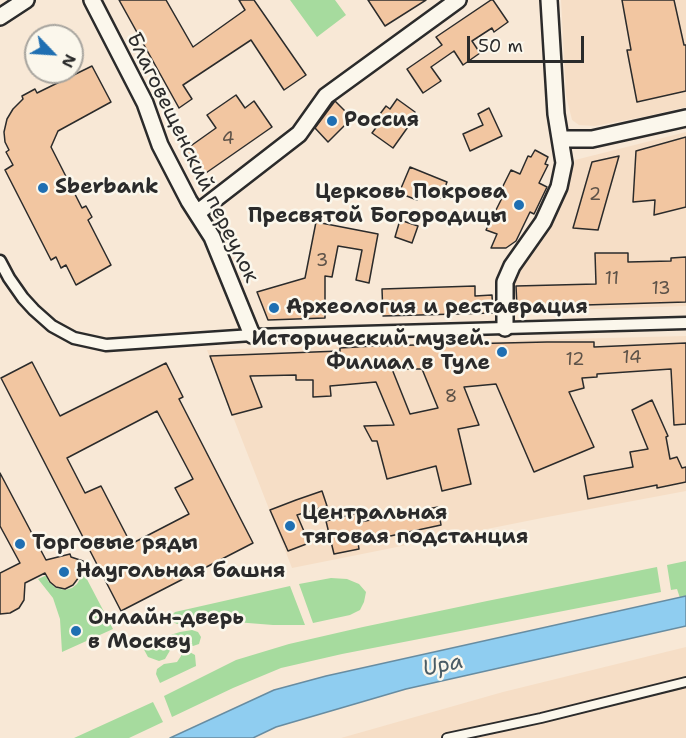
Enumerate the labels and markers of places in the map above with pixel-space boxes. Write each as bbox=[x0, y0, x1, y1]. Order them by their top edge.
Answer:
place label: Россия bbox=[344, 108, 419, 134]
marker: Россия bbox=[325, 114, 339, 128]
place label: Sberbank bbox=[55, 175, 159, 201]
place label: Церковь Покрова Пресвятой Богородицы bbox=[248, 180, 507, 230]
marker: Sberbank bbox=[36, 181, 50, 195]
marker: Церковь Покрова Пресвятой Богородицы bbox=[512, 198, 526, 212]
place label: Археология и реставрация bbox=[286, 295, 588, 321]
marker: Археология и реставрация bbox=[267, 301, 281, 315]
place label: Исторический музей. Филиал в Туле bbox=[251, 327, 490, 377]
marker: Исторический музей. Филиал в Туле bbox=[495, 345, 509, 359]
place label: Центральная тяговая подстанция bbox=[302, 501, 528, 551]
marker: Центральная тяговая подстанция bbox=[283, 519, 297, 533]
place label: Торговые ряды bbox=[32, 531, 198, 557]
marker: Торговые ряды bbox=[13, 537, 27, 551]
place label: Наугольная башня bbox=[76, 559, 286, 585]
marker: Наугольная башня bbox=[57, 565, 71, 579]
place label: Онлайн-дверь в Москву bbox=[88, 606, 244, 656]
marker: Онлайн-дверь в Москву bbox=[69, 624, 83, 638]

